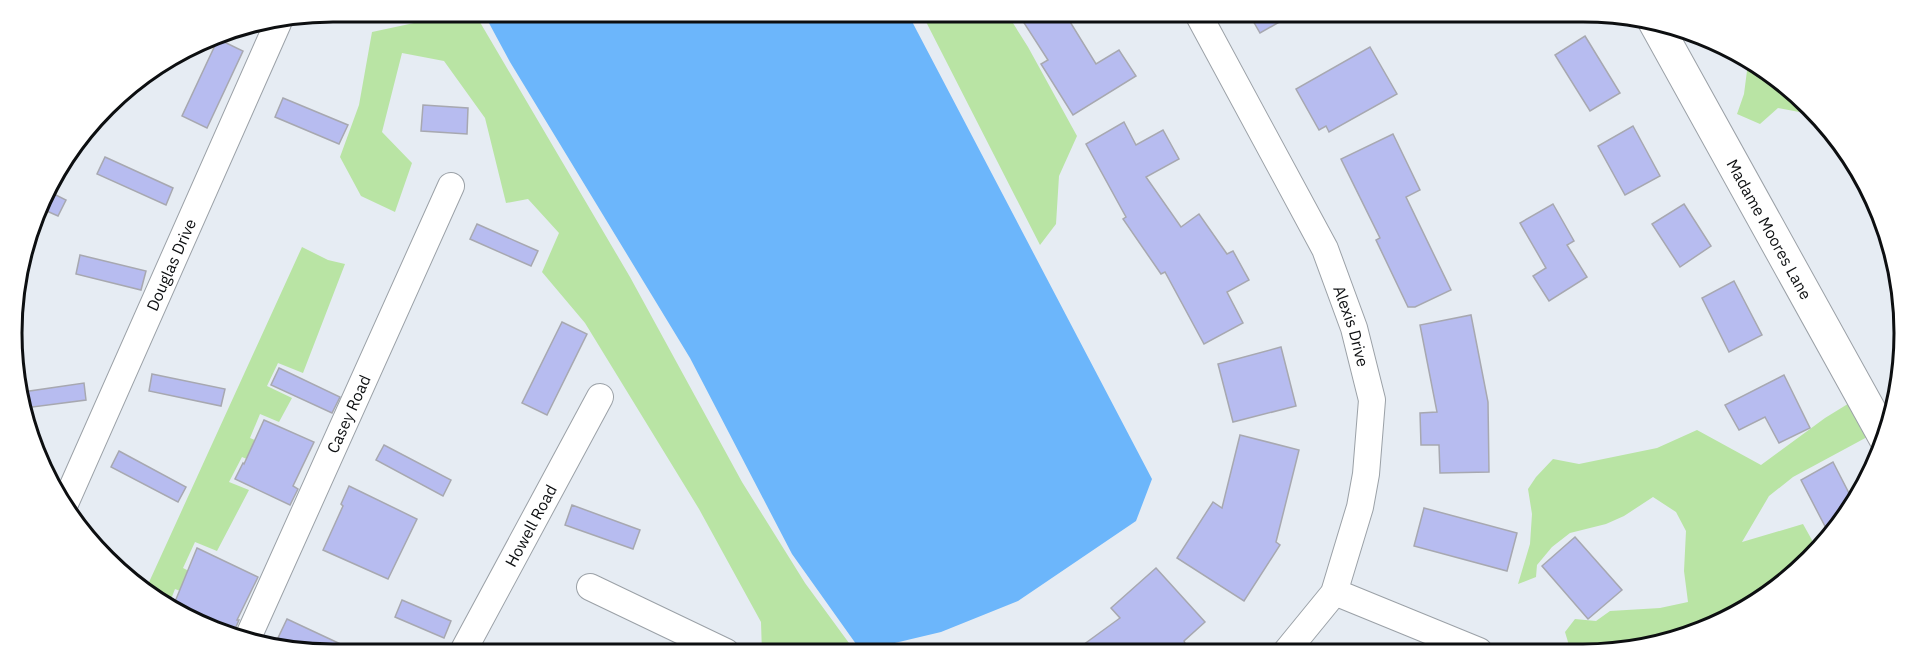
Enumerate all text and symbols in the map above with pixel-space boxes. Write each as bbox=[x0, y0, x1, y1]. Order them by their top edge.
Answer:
street label: Madame Moores Lane bbox=[1722, 155, 1816, 303]
street label: Douglas Drive bbox=[142, 215, 200, 314]
street label: Alexis Drive bbox=[1329, 283, 1373, 369]
street label: Casey Road bbox=[322, 372, 375, 456]
street label: Howell Road bbox=[500, 481, 561, 570]

